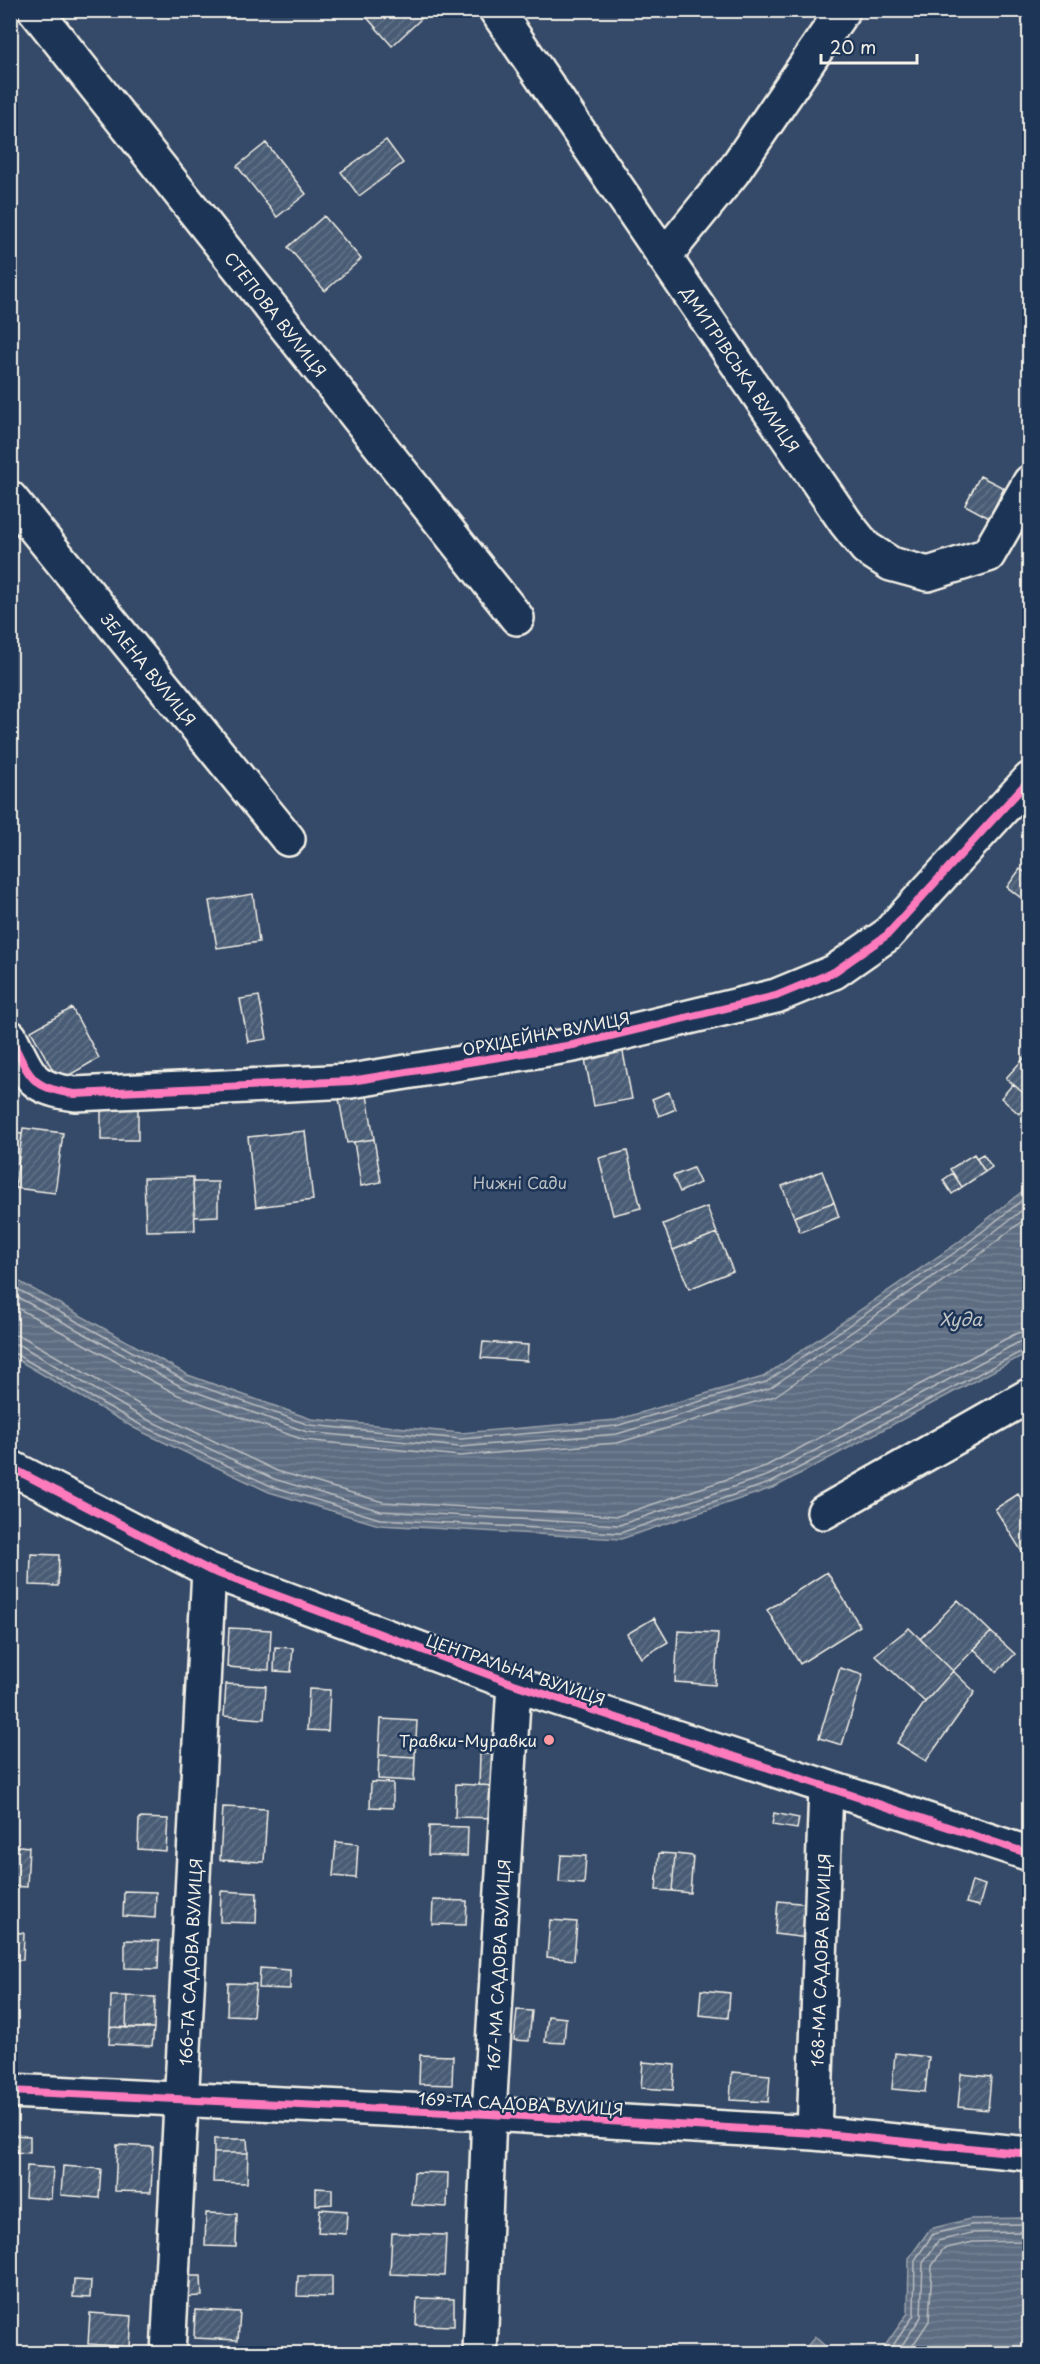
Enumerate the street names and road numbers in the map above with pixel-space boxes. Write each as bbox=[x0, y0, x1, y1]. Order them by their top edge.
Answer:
street label: СТЕПОВА ВУЛИЦЯ bbox=[219, 246, 333, 382]
street label: ДМИТРІВСЬКА ВУЛИЦЯ bbox=[676, 280, 806, 457]
street label: ЗЕЛЕНА ВУЛИЦЯ bbox=[95, 607, 202, 731]
street label: ОРХІДЕЙНА ВУЛИЦЯ bbox=[460, 1005, 632, 1061]
street label: ЦЕНТРАЛЬНА ВУЛИЦЯ bbox=[423, 1627, 609, 1711]
street label: 168-МА САДОВА ВУЛИЦЯ bbox=[804, 1853, 836, 2067]
street label: 166-ТА САДОВА ВУЛИЦЯ bbox=[173, 1858, 207, 2066]
street label: 167-МА САДОВА ВУЛИЦЯ bbox=[480, 1858, 516, 2072]
street label: 169-ТА САДОВА ВУЛИЦЯ bbox=[418, 2086, 624, 2120]

